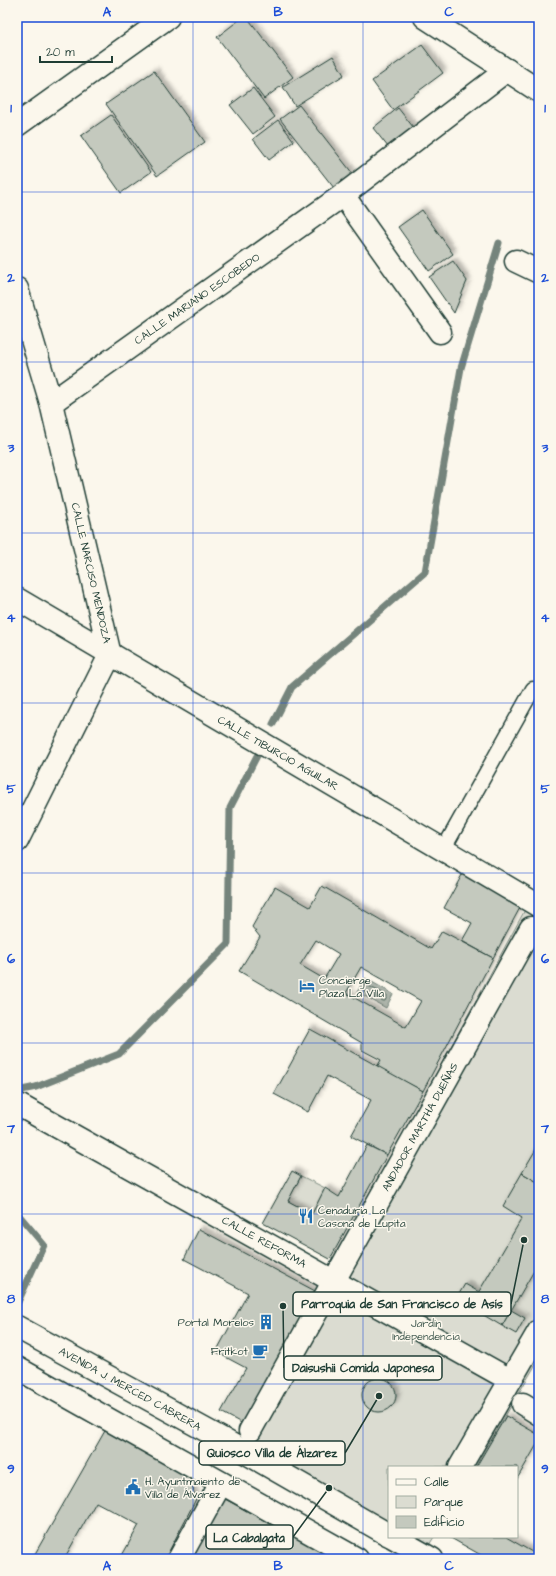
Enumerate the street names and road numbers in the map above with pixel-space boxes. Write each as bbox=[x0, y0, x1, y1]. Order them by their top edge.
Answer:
street label: CALLE MARIANO ESCOBEDO bbox=[131, 250, 263, 348]
street label: CALLE NARCISO MENDOZA bbox=[68, 501, 114, 645]
street label: CALLE TIBURCIO AGUILAR bbox=[215, 712, 341, 794]
street label: ANDADOR MARTHA DUEÑAS bbox=[378, 1060, 462, 1194]
street label: CALLE REFORMA bbox=[219, 1213, 309, 1271]
street label: AVENIDA J. MERCED CABRERA bbox=[56, 1344, 204, 1434]

